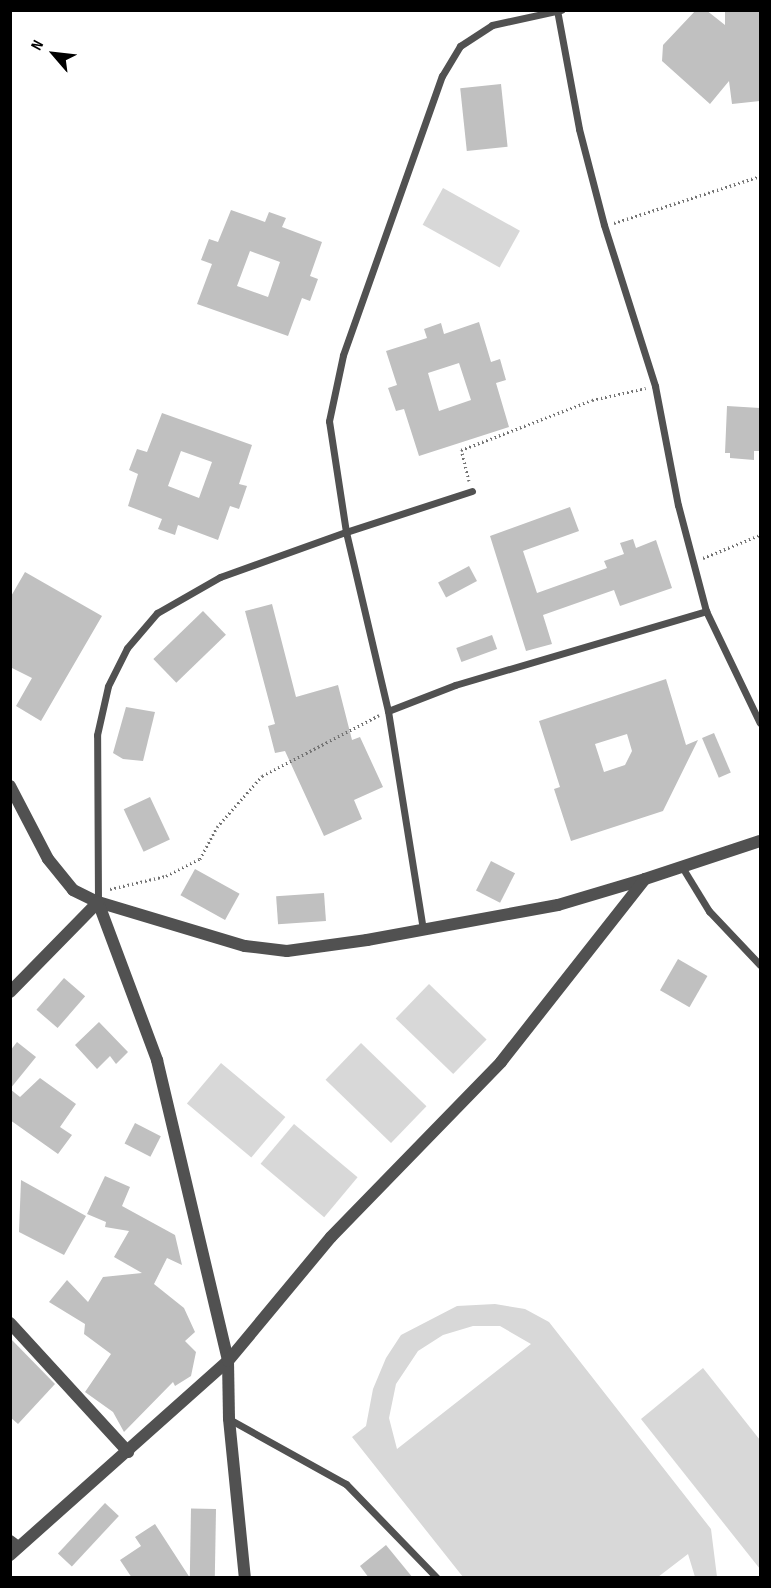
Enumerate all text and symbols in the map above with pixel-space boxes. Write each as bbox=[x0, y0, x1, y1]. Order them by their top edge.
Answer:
north arrow bbox=[24, 24, 84, 84]
text: N bbox=[27, 37, 48, 54]

